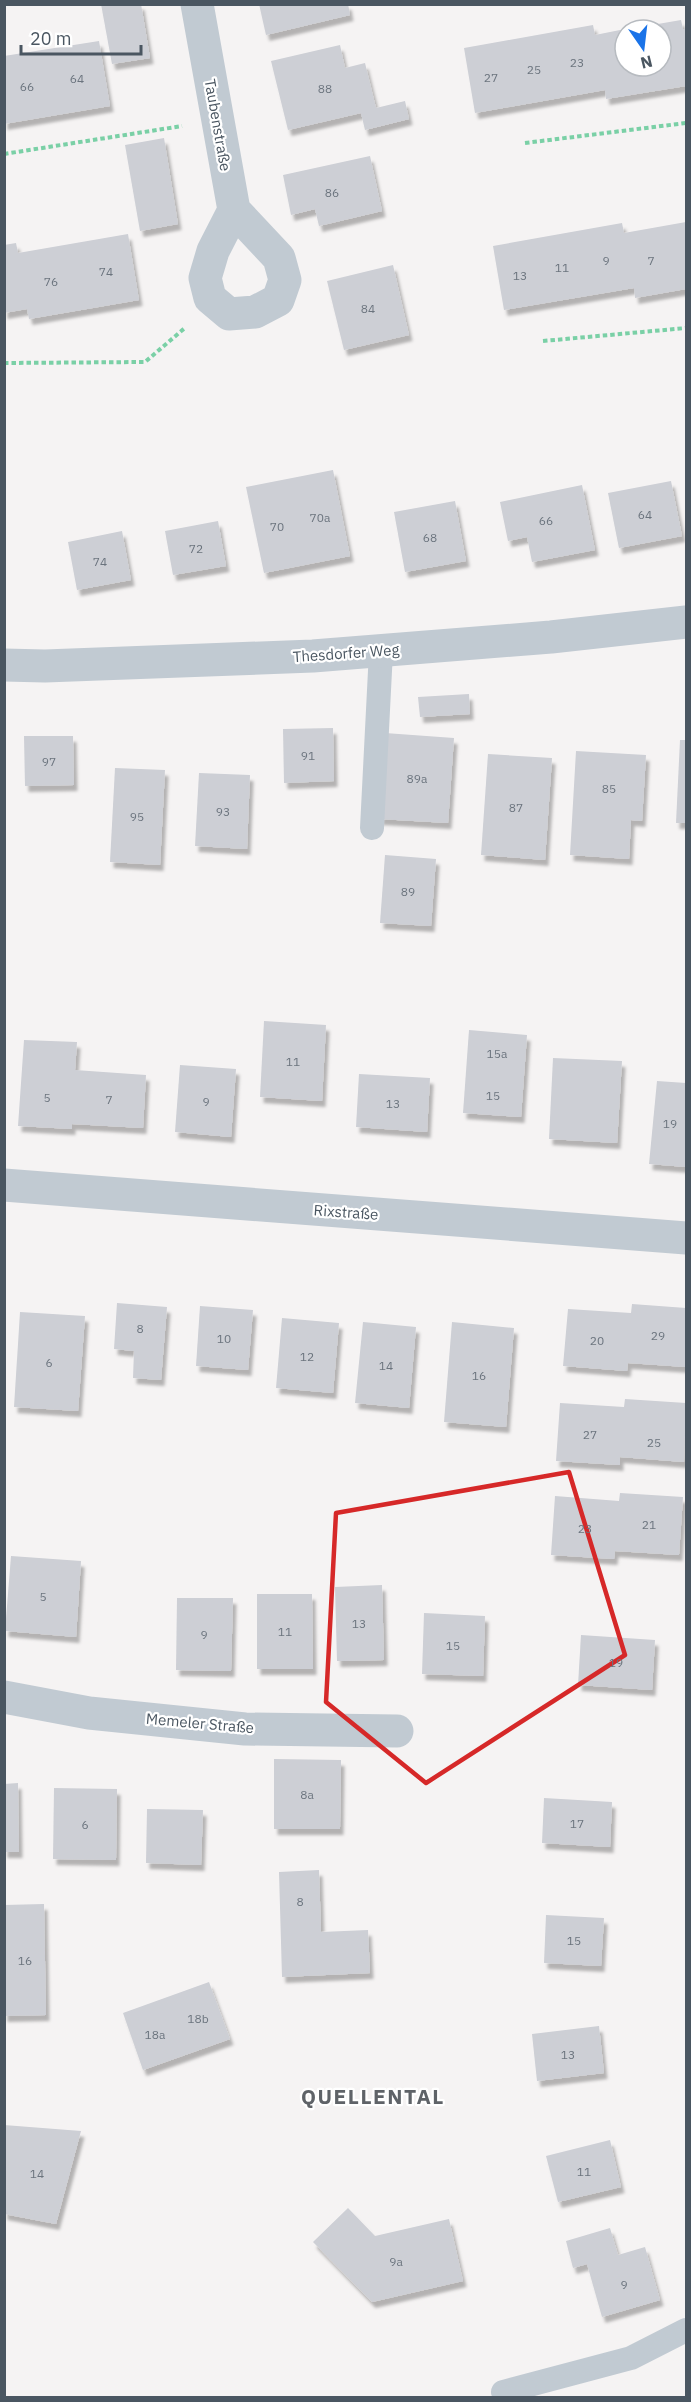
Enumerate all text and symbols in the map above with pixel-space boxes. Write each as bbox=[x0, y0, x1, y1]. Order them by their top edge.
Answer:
scale bar bbox=[21, 18, 141, 56]
north arrow bbox=[613, 18, 673, 78]
text: 20 m bbox=[30, 27, 72, 50]
text: N bbox=[639, 51, 655, 74]
house number: 23 bbox=[570, 55, 584, 70]
house number: 25 bbox=[527, 62, 541, 77]
house number: 27 bbox=[484, 70, 498, 85]
house number: 64 bbox=[70, 71, 84, 86]
street label: Taubenstraße bbox=[201, 77, 235, 173]
house number: 66 bbox=[20, 79, 34, 94]
house number: 88 bbox=[318, 81, 332, 96]
house number: 86 bbox=[325, 185, 339, 200]
house number: 9 bbox=[602, 253, 610, 268]
house number: 7 bbox=[647, 253, 655, 268]
house number: 11 bbox=[555, 260, 569, 275]
house number: 74 bbox=[99, 264, 113, 279]
house number: 13 bbox=[513, 268, 527, 283]
house number: 76 bbox=[44, 274, 58, 289]
house number: 84 bbox=[361, 301, 375, 316]
house number: 64 bbox=[638, 507, 652, 522]
house number: 70a bbox=[310, 510, 331, 525]
house number: 66 bbox=[539, 513, 553, 528]
house number: 70 bbox=[270, 519, 284, 534]
house number: 68 bbox=[423, 530, 437, 545]
house number: 72 bbox=[189, 541, 203, 556]
house number: 74 bbox=[93, 554, 107, 569]
street label: Thesdorfer Weg bbox=[292, 640, 400, 666]
house number: 91 bbox=[301, 748, 315, 763]
house number: 97 bbox=[42, 754, 56, 769]
house number: 89a bbox=[407, 771, 428, 786]
house number: 85 bbox=[602, 781, 616, 796]
house number: 87 bbox=[509, 800, 523, 815]
house number: 93 bbox=[216, 804, 230, 819]
house number: 95 bbox=[130, 809, 144, 824]
house number: 89 bbox=[401, 884, 415, 899]
house number: 15a bbox=[487, 1046, 508, 1061]
house number: 11 bbox=[286, 1054, 300, 1069]
house number: 15 bbox=[486, 1088, 500, 1103]
house number: 5 bbox=[43, 1090, 51, 1105]
house number: 7 bbox=[105, 1092, 113, 1107]
house number: 9 bbox=[202, 1094, 210, 1109]
house number: 13 bbox=[386, 1096, 400, 1111]
house number: 19 bbox=[663, 1116, 677, 1131]
street label: Rixstraße bbox=[313, 1200, 379, 1224]
house number: 8 bbox=[136, 1321, 144, 1336]
house number: 29 bbox=[651, 1328, 665, 1343]
house number: 10 bbox=[217, 1331, 231, 1346]
house number: 20 bbox=[590, 1333, 604, 1348]
house number: 12 bbox=[300, 1349, 314, 1364]
house number: 6 bbox=[45, 1355, 53, 1370]
house number: 14 bbox=[379, 1358, 393, 1373]
house number: 16 bbox=[472, 1368, 486, 1383]
house number: 27 bbox=[583, 1427, 597, 1442]
house number: 25 bbox=[647, 1435, 661, 1450]
house number: 21 bbox=[642, 1517, 656, 1532]
house number: 23 bbox=[578, 1521, 592, 1536]
house number: 5 bbox=[39, 1589, 47, 1604]
house number: 13 bbox=[352, 1616, 366, 1631]
house number: 11 bbox=[278, 1624, 292, 1639]
house number: 9 bbox=[200, 1627, 208, 1642]
house number: 15 bbox=[446, 1638, 460, 1653]
house number: 19 bbox=[609, 1655, 623, 1670]
street label: Memeler Straße bbox=[145, 1709, 255, 1737]
house number: 8a bbox=[300, 1787, 314, 1802]
house number: 17 bbox=[570, 1816, 584, 1831]
house number: 6 bbox=[81, 1817, 89, 1832]
house number: 8 bbox=[296, 1894, 304, 1909]
house number: 15 bbox=[567, 1933, 581, 1948]
house number: 16 bbox=[18, 1953, 32, 1968]
house number: 18b bbox=[187, 2011, 209, 2026]
house number: 18a bbox=[145, 2027, 166, 2042]
house number: 13 bbox=[561, 2047, 575, 2062]
district label: QUELLENTAL bbox=[301, 2082, 445, 2110]
house number: 11 bbox=[577, 2164, 591, 2179]
house number: 14 bbox=[30, 2166, 44, 2181]
house number: 9a bbox=[389, 2254, 403, 2269]
house number: 9 bbox=[620, 2277, 628, 2292]

